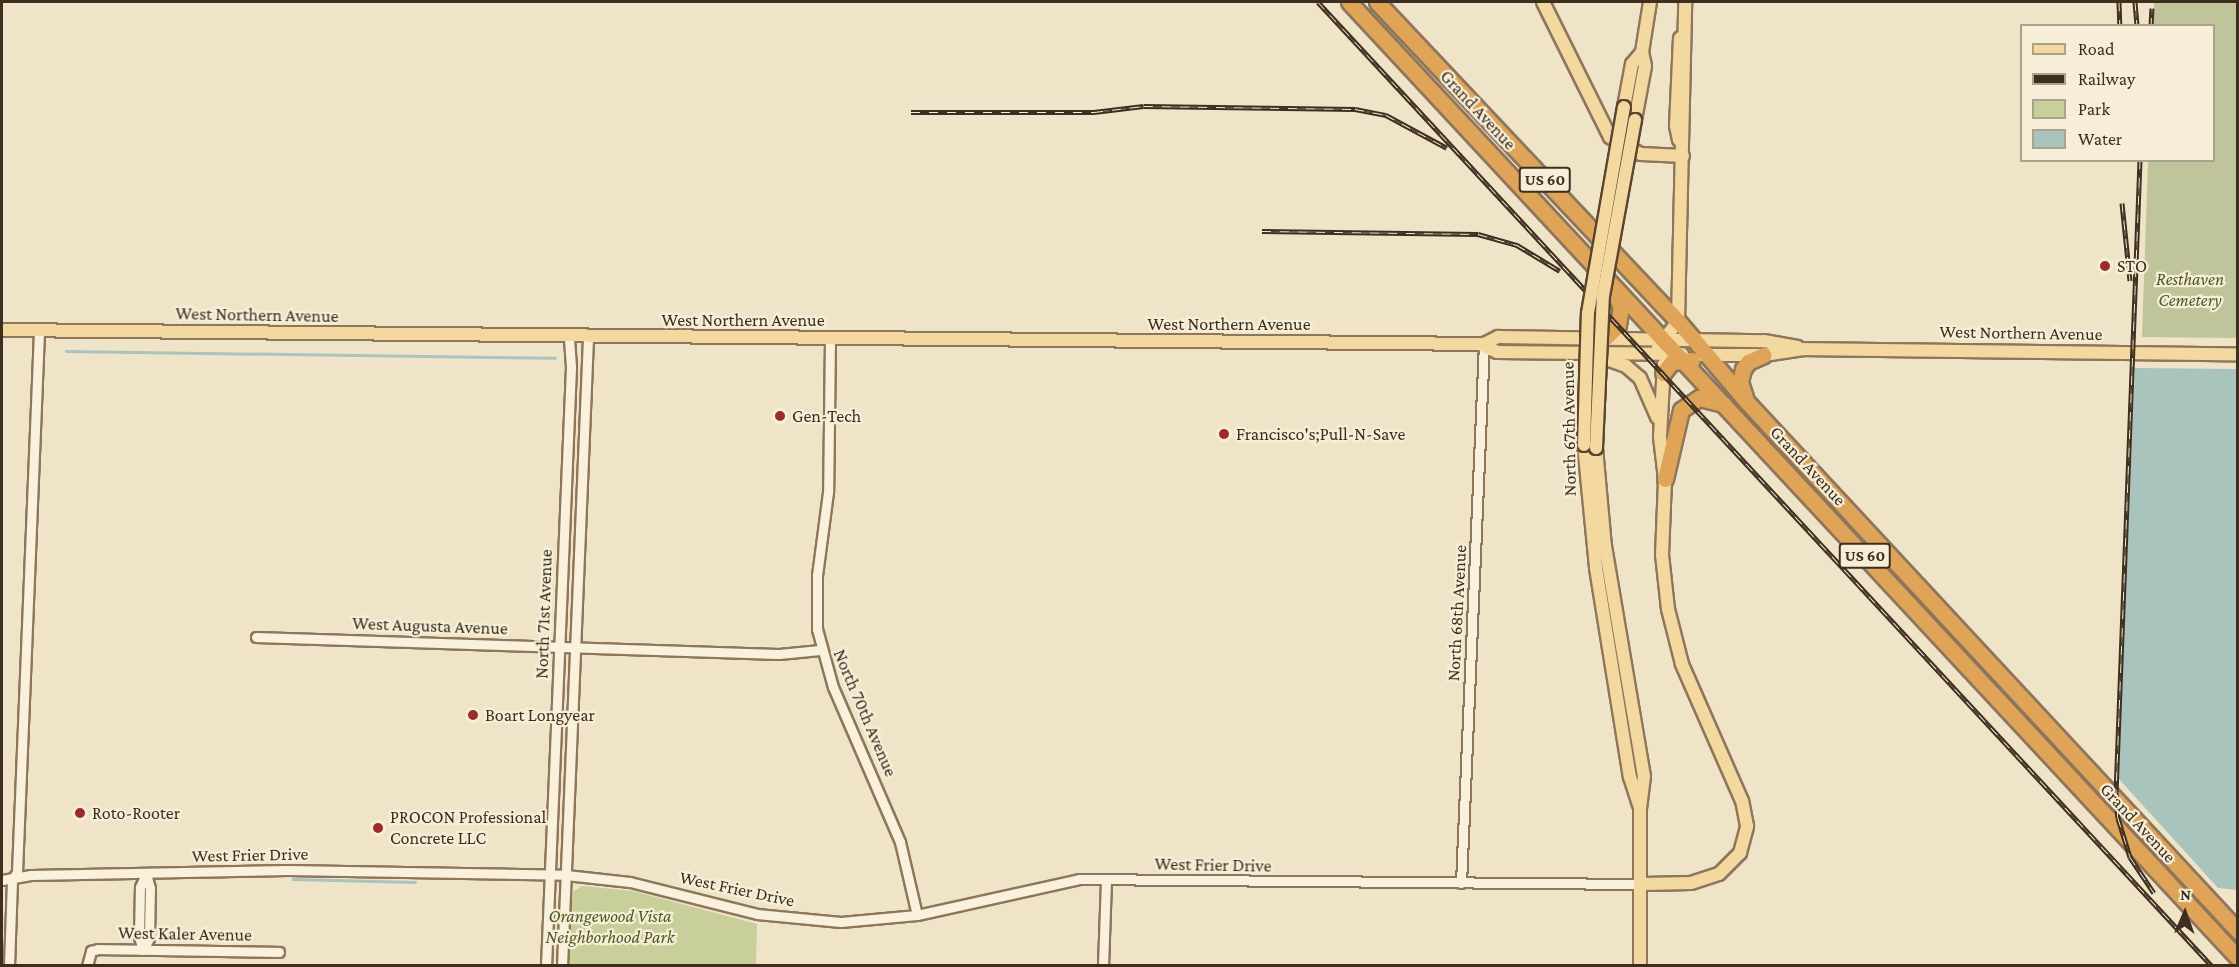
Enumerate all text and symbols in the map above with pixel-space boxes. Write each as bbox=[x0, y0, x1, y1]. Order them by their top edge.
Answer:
legend bbox=[2020, 24, 2215, 162]
text: Road bbox=[2078, 39, 2115, 59]
street label: Grand Avenue bbox=[1436, 66, 1520, 154]
text: Railway bbox=[2078, 69, 2135, 89]
text: Park bbox=[2078, 99, 2110, 119]
text: Water bbox=[2078, 129, 2122, 149]
road number: US 60 bbox=[1518, 167, 1572, 193]
place label: STO bbox=[2117, 255, 2147, 277]
marker: STO bbox=[2098, 259, 2112, 273]
park label: Resthaven Cemetery bbox=[2156, 269, 2224, 312]
street label: West Northern Avenue bbox=[175, 303, 339, 327]
street label: West Northern Avenue bbox=[661, 309, 825, 331]
street label: West Northern Avenue bbox=[1147, 313, 1311, 335]
street label: West Northern Avenue bbox=[1939, 321, 2103, 345]
street label: North 67th Avenue bbox=[1557, 361, 1581, 497]
place label: Gen-Tech bbox=[792, 405, 861, 427]
marker: Gen-Tech bbox=[773, 409, 787, 423]
street label: Grand Avenue bbox=[1766, 422, 1850, 510]
place label: Francisco's;Pull-N-Save bbox=[1236, 423, 1405, 445]
marker: Francisco's;Pull-N-Save bbox=[1217, 427, 1231, 441]
road number: US 60 bbox=[1838, 543, 1892, 569]
street label: North 68th Avenue bbox=[1443, 544, 1471, 682]
street label: North 71st Avenue bbox=[531, 549, 557, 679]
street label: West Augusta Avenue bbox=[352, 612, 508, 640]
street label: North 70th Avenue bbox=[828, 646, 902, 780]
place label: Boart Longyear bbox=[485, 704, 595, 726]
marker: Boart Longyear bbox=[466, 708, 480, 722]
street label: Grand Avenue bbox=[2096, 779, 2180, 867]
place label: Roto-Rooter bbox=[92, 802, 180, 824]
marker: Roto-Rooter bbox=[73, 806, 87, 820]
place label: PROCON Professional Concrete LLC bbox=[390, 807, 546, 850]
marker: PROCON Professional Concrete LLC bbox=[371, 821, 385, 835]
street label: West Frier Drive bbox=[191, 843, 309, 867]
street label: West Frier Drive bbox=[1154, 853, 1272, 877]
street label: West Frier Drive bbox=[678, 866, 796, 912]
north arrow bbox=[2155, 883, 2215, 943]
text: N bbox=[2180, 886, 2191, 903]
park label: Orangewood Vista Neighborhood Park bbox=[545, 906, 675, 948]
street label: West Kaler Avenue bbox=[118, 922, 252, 946]

